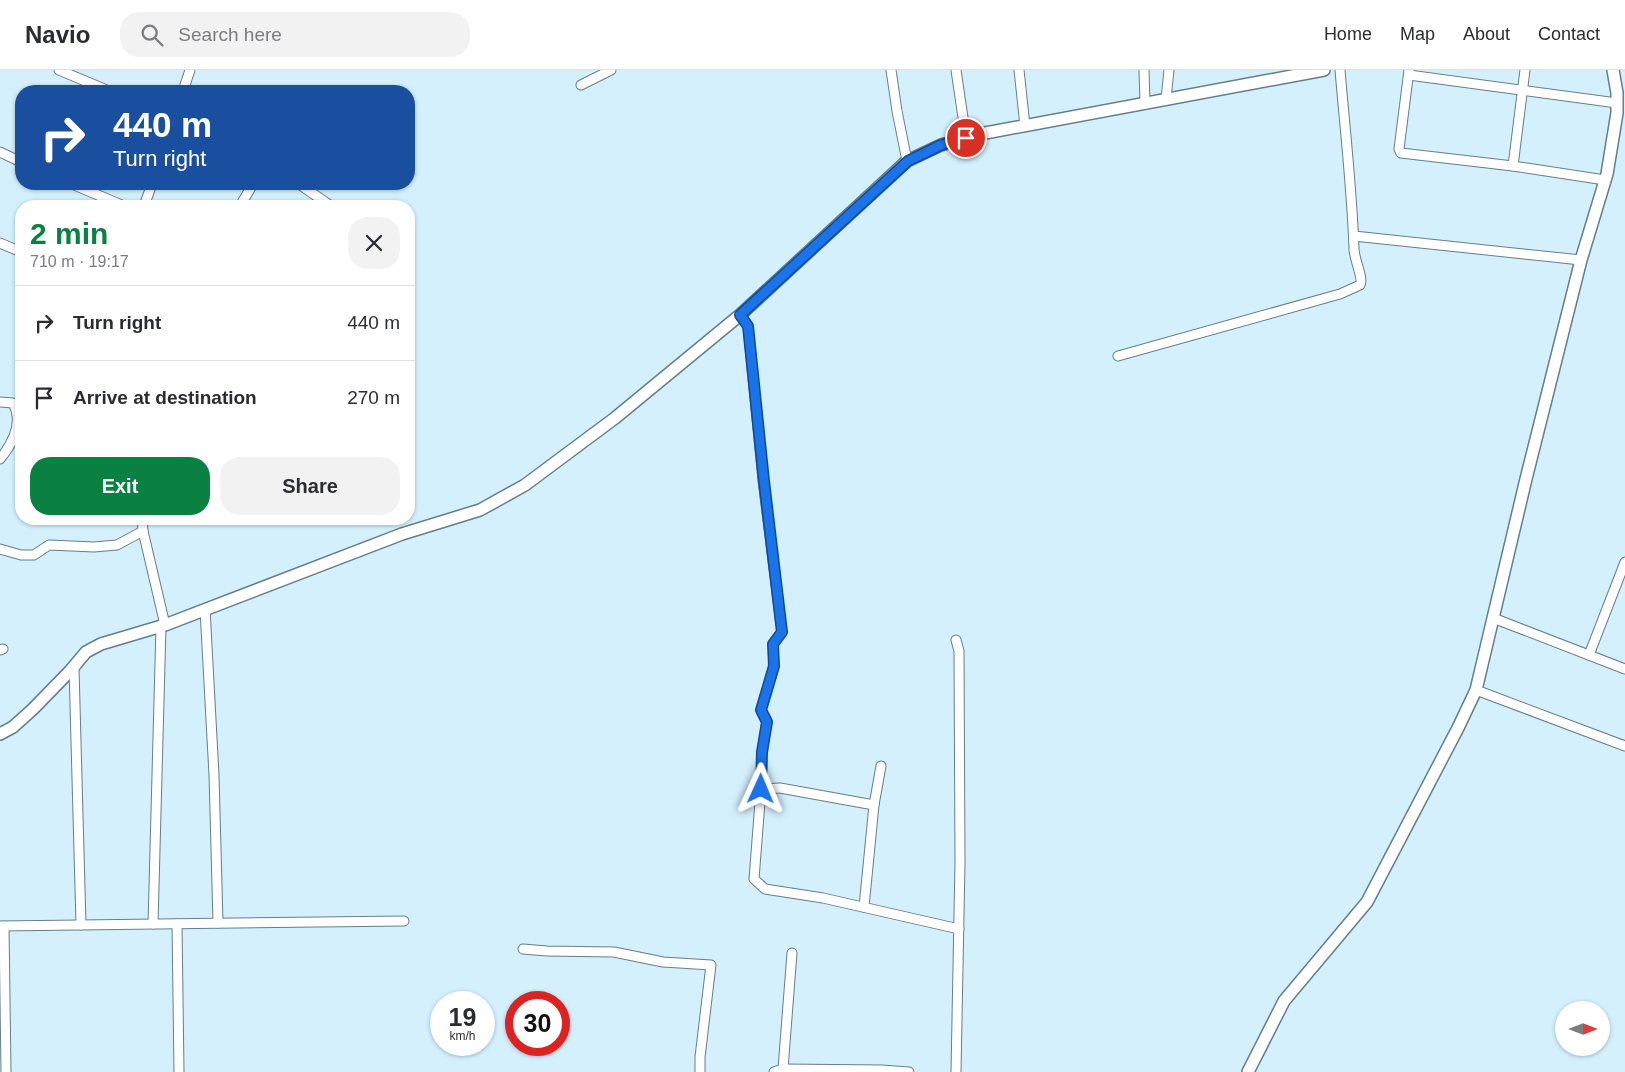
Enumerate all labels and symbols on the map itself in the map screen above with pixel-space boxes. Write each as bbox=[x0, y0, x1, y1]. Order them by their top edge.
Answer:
pin bbox=[945, 117, 987, 159]
position arrow bbox=[734, 762, 786, 814]
speed limit sign: 30 bbox=[505, 991, 570, 1056]
north arrow bbox=[1555, 1001, 1610, 1056]

